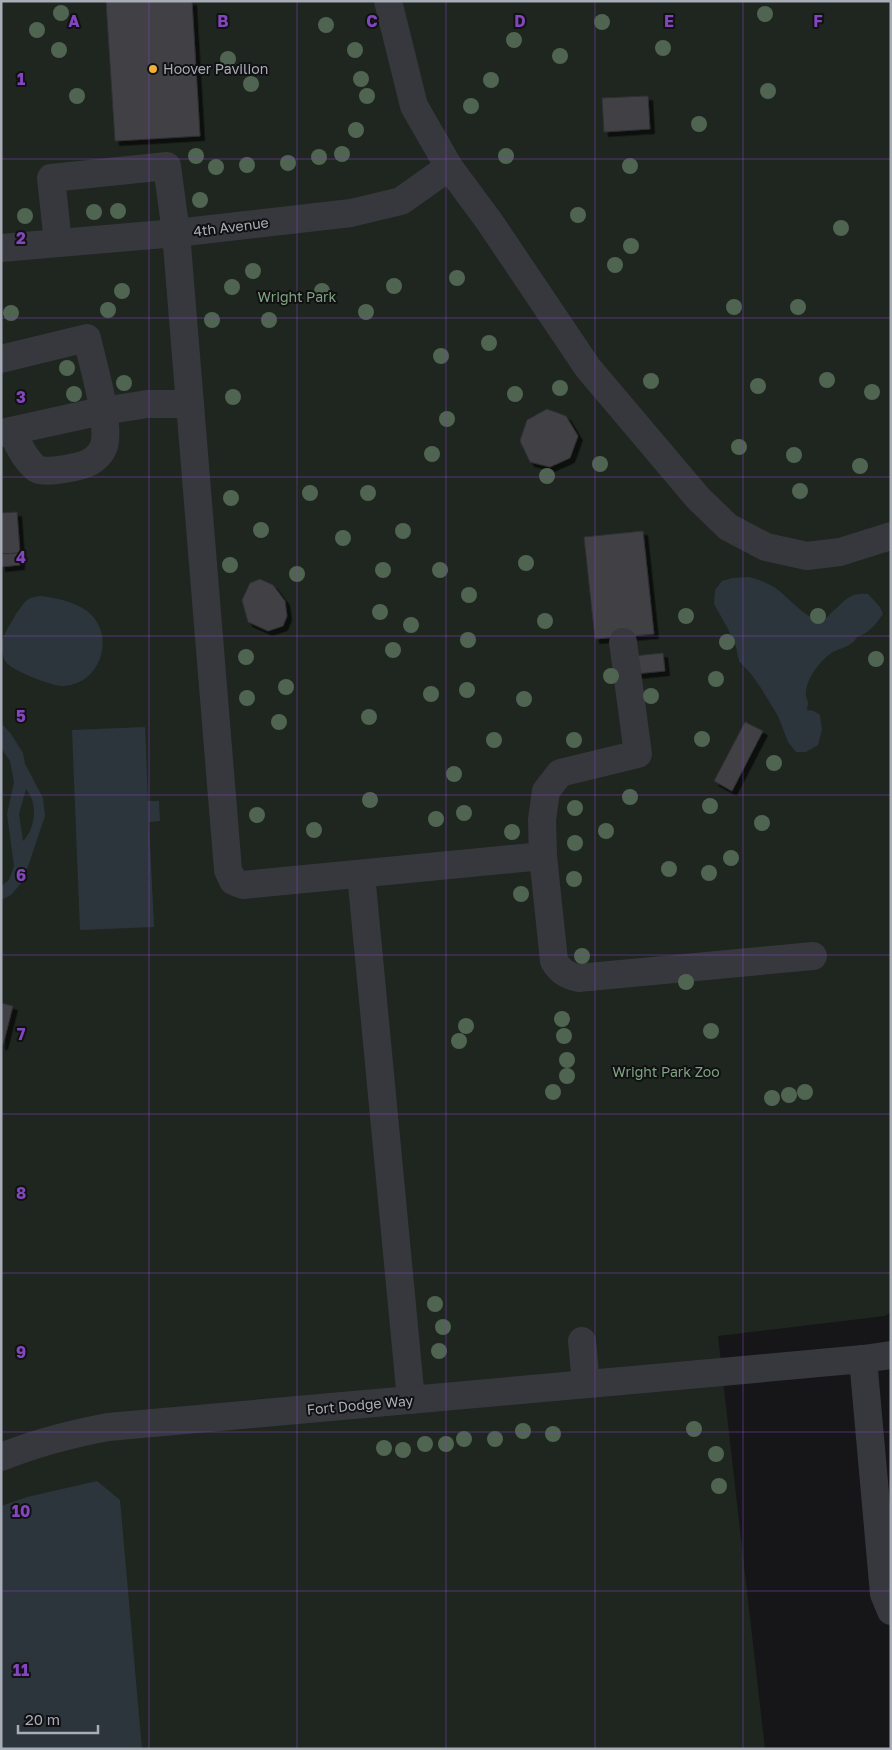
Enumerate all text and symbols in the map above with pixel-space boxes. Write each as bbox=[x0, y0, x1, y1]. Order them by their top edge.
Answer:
text: A bbox=[68, 11, 80, 31]
text: B bbox=[217, 11, 229, 31]
text: C bbox=[366, 11, 378, 31]
text: D bbox=[514, 11, 526, 31]
text: E bbox=[664, 11, 674, 31]
text: F bbox=[813, 11, 823, 31]
place label: Hoover Pavilion bbox=[163, 60, 268, 77]
marker: Hoover Pavilion bbox=[147, 63, 159, 75]
text: 1 bbox=[17, 69, 25, 89]
street label: 4th Avenue bbox=[192, 213, 270, 240]
text: 2 bbox=[16, 228, 26, 248]
park label: Wright Park bbox=[258, 288, 337, 305]
text: 3 bbox=[16, 387, 26, 407]
text: 4 bbox=[16, 547, 26, 567]
text: 5 bbox=[16, 706, 26, 726]
text: 6 bbox=[16, 865, 26, 885]
text: 7 bbox=[17, 1024, 26, 1044]
park label: Wright Park Zoo bbox=[612, 1063, 720, 1080]
text: 8 bbox=[16, 1183, 26, 1203]
text: 9 bbox=[16, 1342, 26, 1362]
street label: Fort Dodge Way bbox=[306, 1391, 414, 1418]
text: 10 bbox=[12, 1501, 30, 1521]
text: 11 bbox=[13, 1660, 29, 1680]
scale bar bbox=[18, 1702, 98, 1734]
text: 20 m bbox=[25, 1710, 60, 1728]

